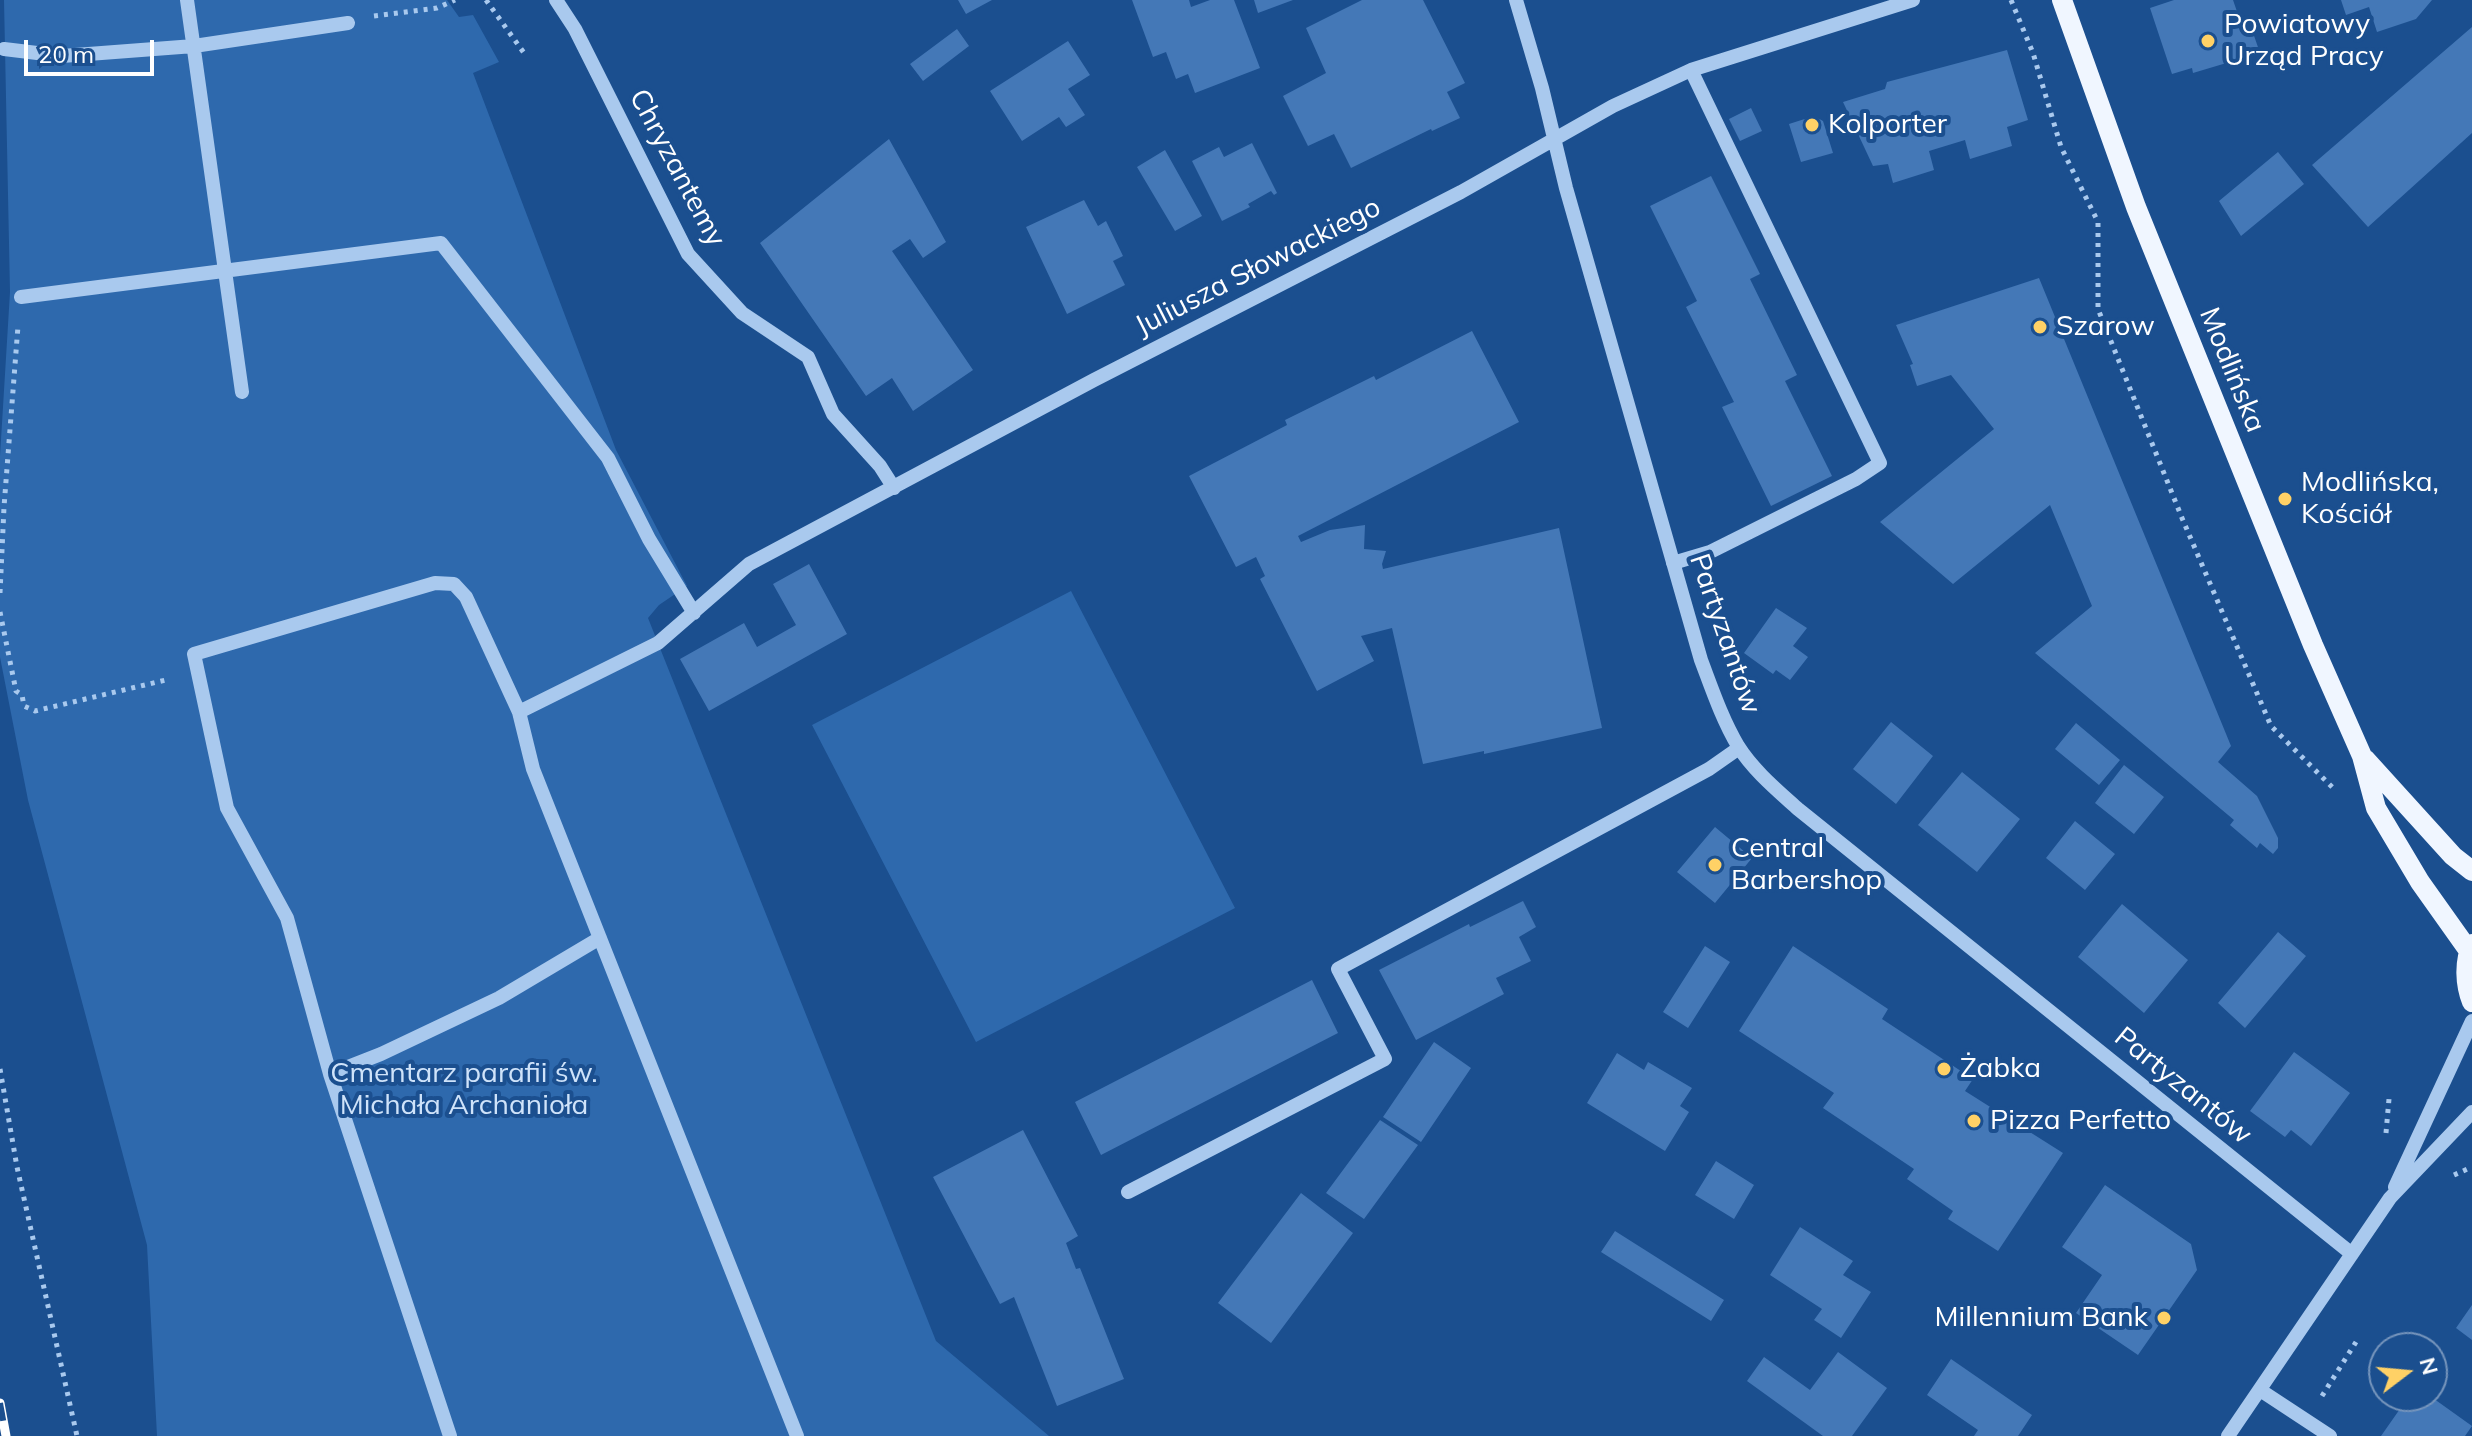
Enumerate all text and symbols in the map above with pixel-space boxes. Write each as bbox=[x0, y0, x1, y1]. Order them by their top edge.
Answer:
place label: Powiatowy Urząd Pracy bbox=[2224, 8, 2384, 74]
scale bar bbox=[28, 24, 158, 74]
marker: Powiatowy Urząd Pracy bbox=[2199, 32, 2217, 50]
text: 20 m bbox=[38, 39, 94, 69]
street label: Chryzantemy bbox=[622, 84, 732, 252]
place label: Kolporter bbox=[1828, 108, 1947, 142]
marker: Kolporter bbox=[1803, 116, 1821, 134]
street label: Juliusza Słowackiego bbox=[1130, 191, 1386, 343]
street label: Modlińska bbox=[2192, 303, 2272, 437]
place label: Szarow bbox=[2056, 310, 2155, 344]
marker: Szarow bbox=[2031, 318, 2049, 336]
place label: Modlińska, Kościół bbox=[2301, 466, 2439, 532]
marker: Modlińska, Kościół bbox=[2276, 490, 2294, 508]
street label: Partyzantów bbox=[1682, 549, 1768, 719]
place label: Central Barbershop bbox=[1731, 832, 1882, 898]
marker: Central Barbershop bbox=[1706, 856, 1724, 874]
street label: Partyzantów bbox=[2107, 1020, 2259, 1152]
place label: Żabka bbox=[1960, 1052, 2041, 1086]
park label: Cmentarz parafii św. Michała Archanioła bbox=[330, 1057, 598, 1123]
marker: Żabka bbox=[1935, 1060, 1953, 1078]
place label: Pizza Perfetto bbox=[1990, 1104, 2171, 1138]
marker: Pizza Perfetto bbox=[1965, 1112, 1983, 1130]
place label: Millennium Bank bbox=[1935, 1301, 2148, 1335]
marker: Millennium Bank bbox=[2155, 1309, 2173, 1327]
north arrow bbox=[2368, 1332, 2448, 1412]
text: N bbox=[2413, 1354, 2445, 1378]

